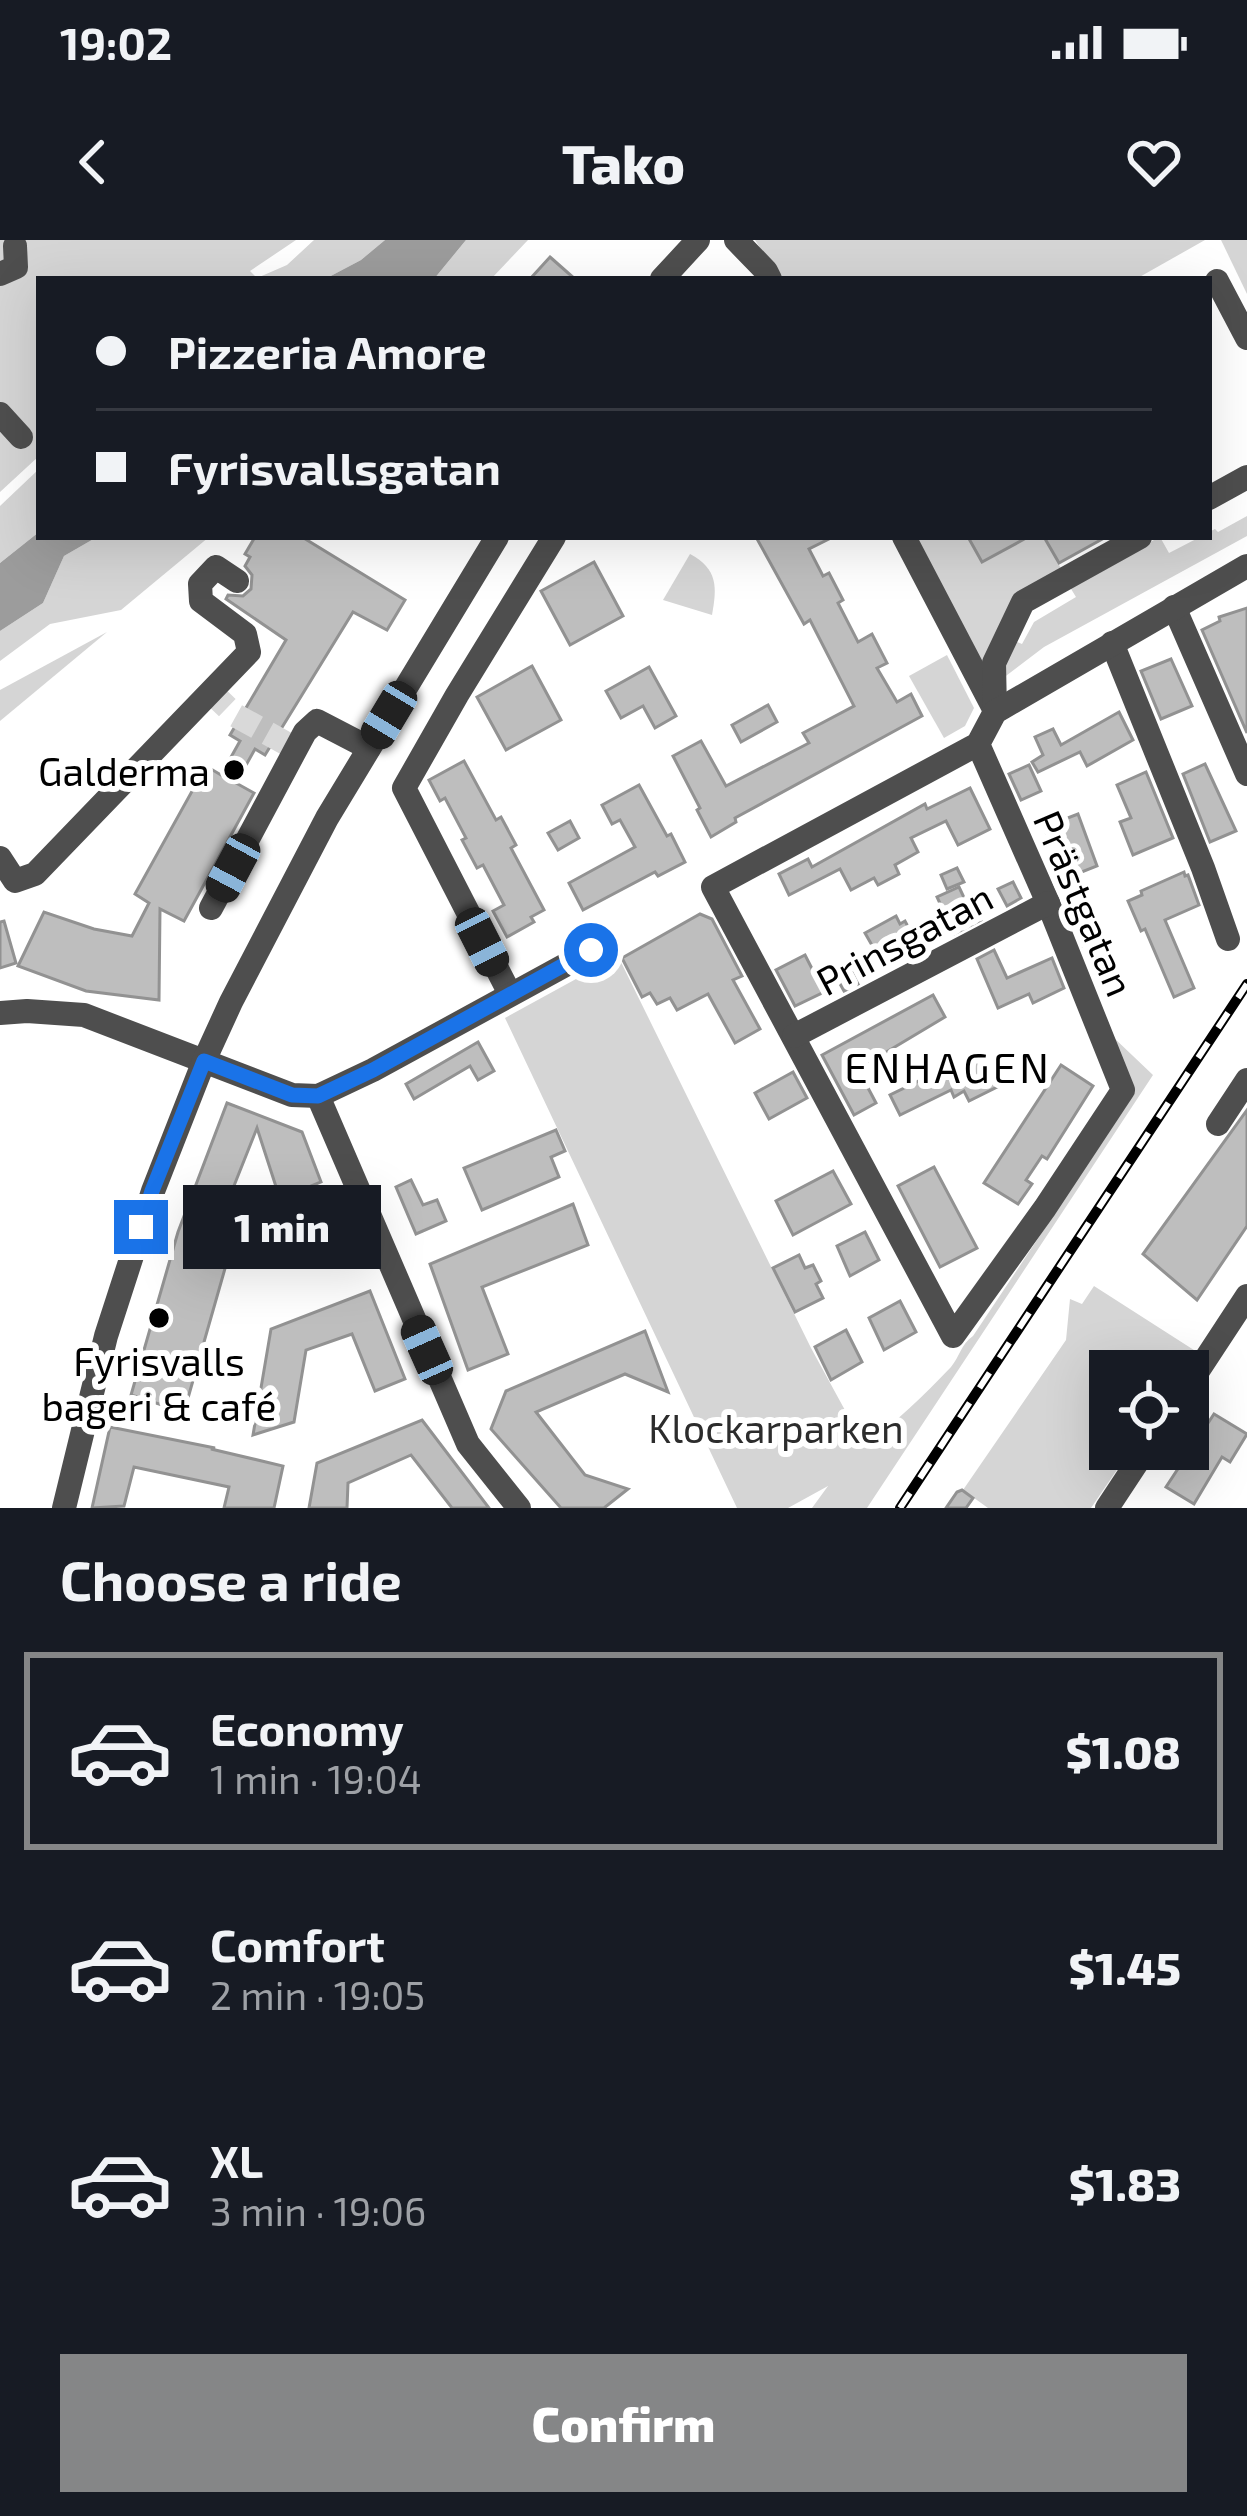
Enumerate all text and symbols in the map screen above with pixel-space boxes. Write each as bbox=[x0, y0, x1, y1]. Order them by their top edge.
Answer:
text: 19:02 bbox=[60, 15, 172, 69]
icon: back bbox=[60, 129, 126, 195]
icon: heart bbox=[1121, 129, 1187, 195]
text: Tako bbox=[562, 130, 685, 195]
text: Pizzeria Amore bbox=[168, 324, 487, 378]
text: Fyrisvallsgatan bbox=[168, 440, 501, 494]
car bbox=[355, 675, 423, 755]
place label: Galderma bbox=[38, 747, 210, 794]
marker: Galderma bbox=[221, 757, 247, 783]
street label: Prästgatan bbox=[1025, 803, 1145, 1003]
car bbox=[200, 828, 266, 908]
street label: Prinsgatan bbox=[808, 872, 1000, 1004]
car bbox=[450, 902, 514, 982]
route start bbox=[564, 923, 618, 977]
district label: ENHAGEN bbox=[844, 1041, 1052, 1091]
callout: 1 min bbox=[183, 1185, 381, 1269]
route end bbox=[114, 1200, 168, 1254]
text: 1 min bbox=[234, 1203, 330, 1250]
marker: Fyrisvalls bageri & café bbox=[146, 1305, 172, 1331]
car bbox=[396, 1310, 458, 1390]
place label: Fyrisvalls bageri & café bbox=[42, 1337, 276, 1429]
map controls bbox=[1089, 1350, 1209, 1470]
button: locate bbox=[1089, 1350, 1209, 1470]
park label: Klockarparken bbox=[648, 1404, 904, 1451]
text: Choose a ride bbox=[60, 1547, 402, 1612]
icon: car bbox=[66, 1697, 174, 1805]
text: Economy bbox=[210, 1701, 404, 1755]
text: $1.08 bbox=[1065, 1724, 1181, 1778]
text: 1 min · 19:04 bbox=[210, 1755, 422, 1802]
icon: car bbox=[66, 1913, 174, 2021]
text: Comfort bbox=[210, 1917, 385, 1971]
text: $1.45 bbox=[1069, 1940, 1181, 1994]
text: 2 min · 19:05 bbox=[210, 1971, 425, 2018]
icon: car bbox=[66, 2129, 174, 2237]
text: XL bbox=[210, 2133, 263, 2187]
text: $1.83 bbox=[1069, 2156, 1181, 2210]
text: 3 min · 19:06 bbox=[210, 2187, 426, 2234]
button: Confirm bbox=[60, 2354, 1187, 2492]

